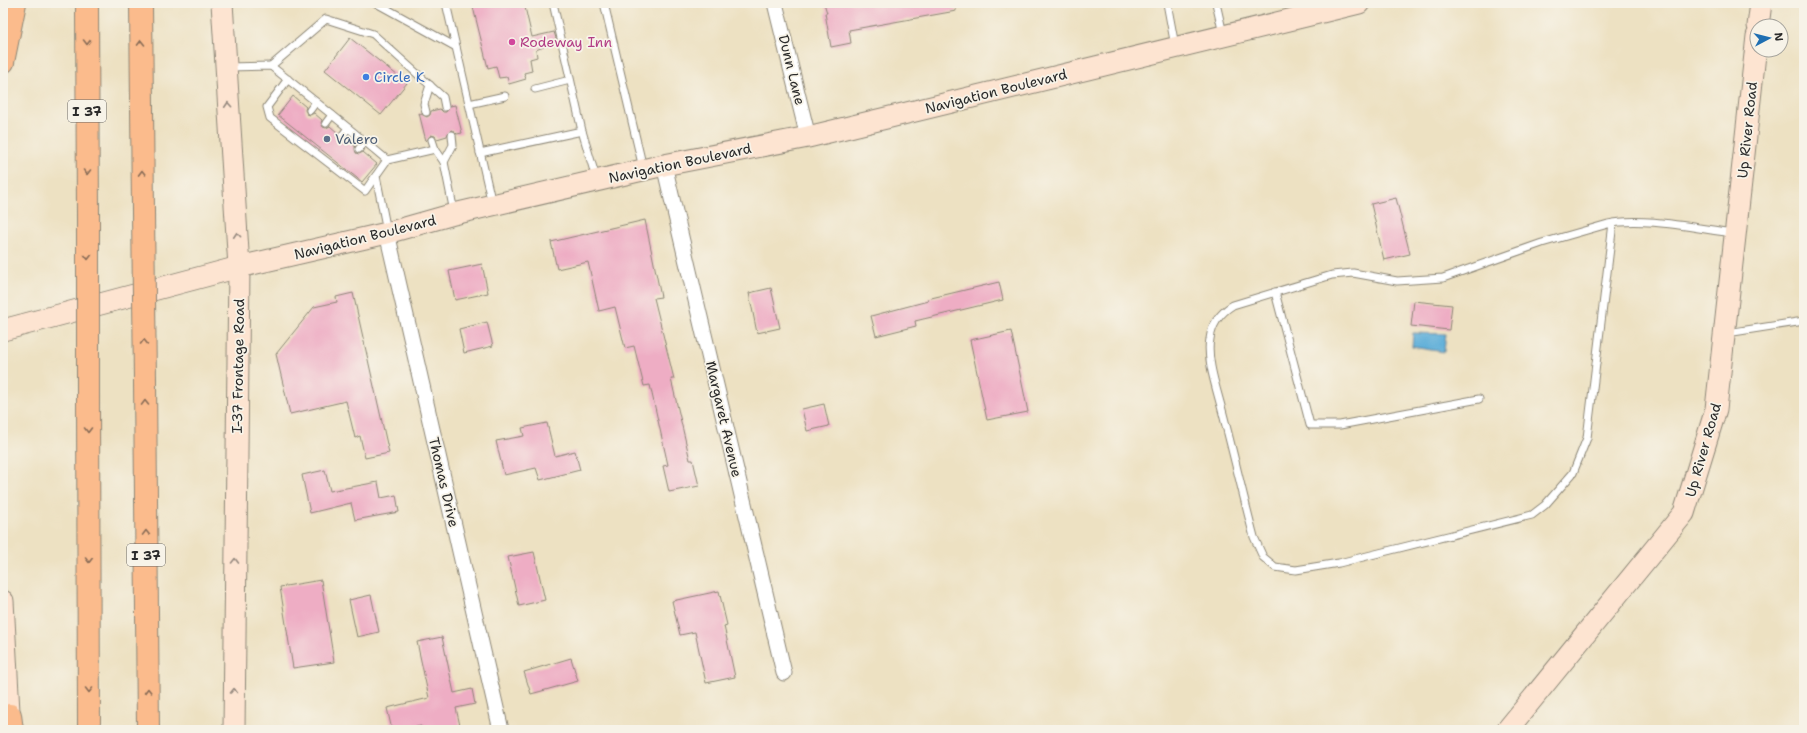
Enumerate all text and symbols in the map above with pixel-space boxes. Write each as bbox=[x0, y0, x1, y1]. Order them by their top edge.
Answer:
north arrow bbox=[1749, 18, 1789, 58]
text: N bbox=[1770, 32, 1786, 42]
place label: Rodeway Inn bbox=[520, 33, 612, 51]
street label: Dunn Lane bbox=[775, 33, 809, 107]
marker: Rodeway Inn bbox=[507, 37, 517, 47]
one-way arrow bbox=[83, 39, 91, 45]
one-way arrow bbox=[137, 40, 145, 46]
street label: Navigation Boulevard bbox=[923, 65, 1069, 117]
place label: Circle K bbox=[374, 68, 425, 86]
marker: Circle K bbox=[361, 72, 371, 82]
street label: Up River Road bbox=[1733, 81, 1761, 179]
road number: I 37 bbox=[68, 100, 106, 122]
one-way arrow bbox=[224, 102, 233, 108]
place label: Valero bbox=[335, 130, 378, 148]
marker: Valero bbox=[322, 134, 332, 144]
street label: Navigation Boulevard bbox=[607, 139, 753, 187]
one-way arrow bbox=[83, 169, 91, 175]
one-way arrow bbox=[138, 170, 147, 176]
street label: Navigation Boulevard bbox=[292, 211, 438, 263]
one-way arrow bbox=[232, 232, 241, 238]
one-way arrow bbox=[84, 254, 92, 260]
street label: I-37 Frontage Road bbox=[228, 298, 248, 434]
one-way arrow bbox=[140, 339, 148, 345]
street label: Margaret Avenue bbox=[702, 359, 746, 479]
one-way arrow bbox=[141, 400, 149, 406]
street label: Up River Road bbox=[1681, 401, 1725, 499]
one-way arrow bbox=[84, 427, 92, 433]
street label: Thomas Drive bbox=[425, 435, 463, 529]
one-way arrow bbox=[142, 530, 150, 536]
road number: I 37 bbox=[127, 544, 165, 566]
one-way arrow bbox=[85, 557, 93, 563]
one-way arrow bbox=[231, 558, 240, 564]
one-way arrow bbox=[85, 687, 93, 693]
one-way arrow bbox=[144, 688, 152, 694]
one-way arrow bbox=[230, 688, 238, 694]

